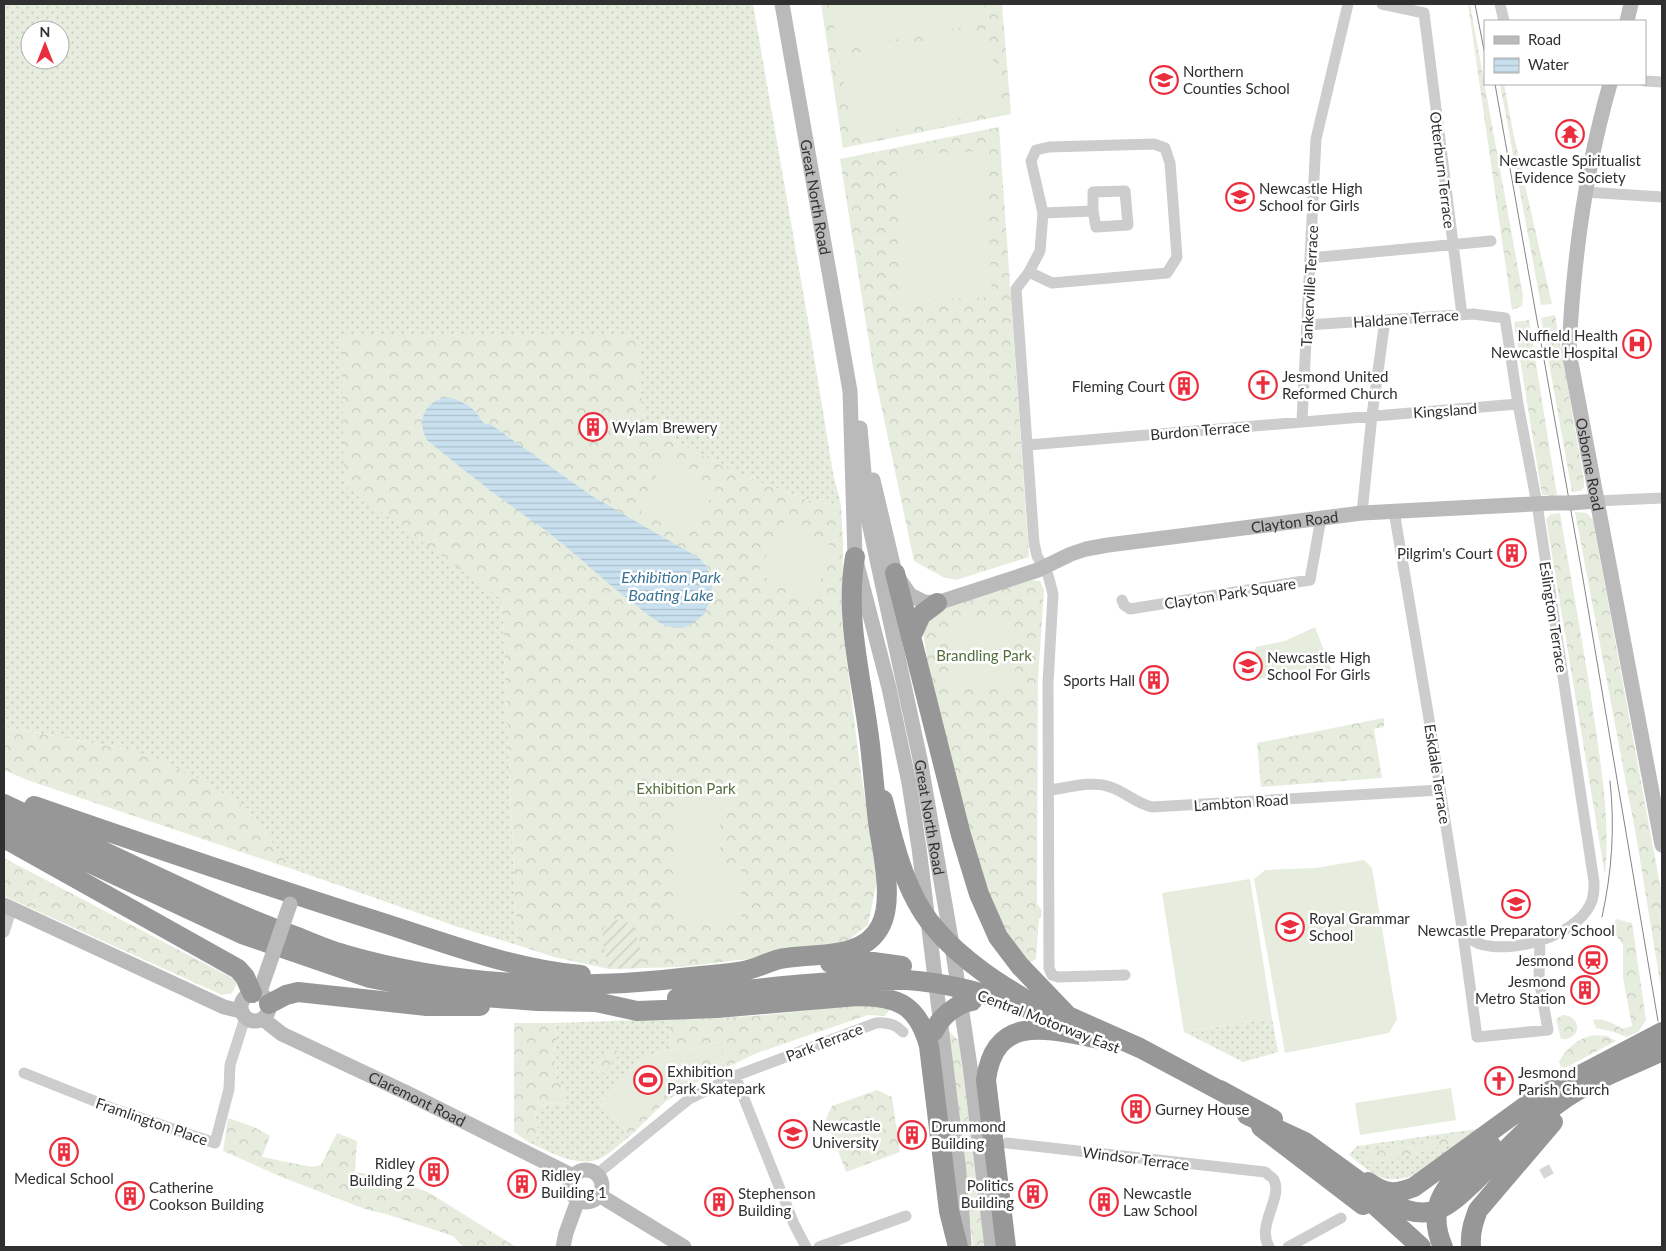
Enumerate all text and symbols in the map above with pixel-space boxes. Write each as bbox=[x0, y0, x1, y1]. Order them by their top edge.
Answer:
north arrow bbox=[20, 20, 70, 70]
legend bbox=[1484, 20, 1646, 85]
text: N bbox=[40, 23, 50, 40]
text: Road bbox=[1528, 30, 1561, 48]
text: Water bbox=[1528, 55, 1569, 73]
place label: Northern Counties School bbox=[1183, 62, 1290, 97]
school or university icon: Northern Counties School bbox=[1149, 65, 1179, 95]
street label: Otterburn Terrace bbox=[1427, 110, 1459, 230]
temple icon: Newcastle Spiritualist Evidence Society bbox=[1555, 119, 1585, 149]
street label: Great North Road bbox=[797, 138, 835, 256]
place label: Newcastle Spiritualist Evidence Society bbox=[1499, 151, 1642, 186]
place label: Newcastle High School for Girls bbox=[1259, 179, 1363, 214]
school or university icon: Newcastle High School for Girls bbox=[1225, 182, 1255, 212]
street label: Tankerville Terrace bbox=[1297, 225, 1321, 347]
street label: Haldane Terrace bbox=[1353, 305, 1460, 331]
place label: Nuffield Health Newcastle Hospital bbox=[1491, 326, 1618, 361]
hospital icon: Nuffield Health Newcastle Hospital bbox=[1622, 329, 1652, 359]
place label: Jesmond United Reformed Church bbox=[1282, 367, 1398, 402]
church icon: Jesmond United Reformed Church bbox=[1248, 370, 1278, 400]
building icon: Fleming Court bbox=[1169, 371, 1199, 401]
place label: Fleming Court bbox=[1072, 377, 1166, 395]
street label: Kingsland bbox=[1412, 399, 1478, 421]
building icon: Wylam Brewery bbox=[578, 412, 608, 442]
street label: Osborne Road bbox=[1573, 416, 1608, 512]
street label: Burdon Terrace bbox=[1149, 417, 1251, 443]
place label: Wylam Brewery bbox=[612, 418, 718, 436]
street label: Clayton Road bbox=[1250, 507, 1339, 536]
building icon: Pilgrim's Court bbox=[1497, 538, 1527, 568]
place label: Pilgrim's Court bbox=[1397, 544, 1494, 562]
street label: Eslington Terrace bbox=[1536, 560, 1572, 674]
water label: Exhibition Park Boating Lake bbox=[621, 567, 721, 604]
street label: Clayton Park Square bbox=[1163, 574, 1297, 612]
park label: Brandling Park bbox=[936, 646, 1032, 664]
place label: Newcastle High School For Girls bbox=[1267, 648, 1371, 683]
school or university icon: Newcastle High School For Girls bbox=[1233, 651, 1263, 681]
building icon: Sports Hall bbox=[1139, 665, 1169, 695]
place label: Sports Hall bbox=[1063, 671, 1135, 689]
street label: Eskdale Terrace bbox=[1421, 723, 1455, 825]
street label: Great North Road bbox=[911, 758, 949, 876]
park label: Exhibition Park bbox=[636, 779, 736, 797]
street label: Lambton Road bbox=[1193, 790, 1289, 814]
school or university icon: Newcastle Preparatory School bbox=[1501, 889, 1531, 919]
place label: Royal Grammar School bbox=[1309, 909, 1410, 944]
school or university icon: Royal Grammar School bbox=[1275, 912, 1305, 942]
place label: Newcastle Preparatory School bbox=[1417, 921, 1615, 939]
station icon: Jesmond bbox=[1578, 945, 1608, 975]
place label: Jesmond bbox=[1516, 951, 1574, 969]
place label: Jesmond Metro Station bbox=[1475, 972, 1566, 1007]
building icon: Jesmond Metro Station bbox=[1570, 975, 1600, 1005]
street label: Central Motorway East bbox=[975, 986, 1123, 1057]
street label: Park Terrace bbox=[783, 1019, 865, 1065]
place label: Exhibition Park Skatepark bbox=[667, 1062, 766, 1097]
place label: Jesmond Parish Church bbox=[1518, 1063, 1609, 1098]
sports icon: Exhibition Park Skatepark bbox=[633, 1065, 663, 1095]
church icon: Jesmond Parish Church bbox=[1484, 1066, 1514, 1096]
street label: Claremont Road bbox=[366, 1067, 469, 1130]
street label: Framlington Place bbox=[94, 1093, 210, 1149]
building icon: Gurney House bbox=[1121, 1094, 1151, 1124]
place label: Gurney House bbox=[1155, 1100, 1250, 1118]
place label: Newcastle University bbox=[812, 1116, 881, 1151]
place label: Drummond Building bbox=[931, 1117, 1006, 1152]
school or university icon: Newcastle University bbox=[778, 1119, 808, 1149]
building icon: Drummond Building bbox=[897, 1120, 927, 1150]
building icon: Medical School bbox=[49, 1137, 79, 1167]
street label: Windsor Terrace bbox=[1082, 1143, 1191, 1173]
place label: Ridley Building 2 bbox=[349, 1154, 415, 1189]
building icon: Ridley Building 2 bbox=[419, 1157, 449, 1187]
place label: Ridley Building 1 bbox=[541, 1166, 607, 1201]
place label: Medical School bbox=[14, 1169, 114, 1187]
building icon: Ridley Building 1 bbox=[507, 1169, 537, 1199]
place label: Politics Building bbox=[961, 1176, 1014, 1211]
place label: Catherine Cookson Building bbox=[149, 1178, 264, 1213]
building icon: Politics Building bbox=[1018, 1179, 1048, 1209]
building icon: Catherine Cookson Building bbox=[115, 1181, 145, 1211]
place label: Stephenson Building bbox=[738, 1184, 816, 1219]
place label: Newcastle Law School bbox=[1123, 1184, 1198, 1219]
building icon: Stephenson Building bbox=[704, 1187, 734, 1217]
building icon: Newcastle Law School bbox=[1089, 1187, 1119, 1217]

